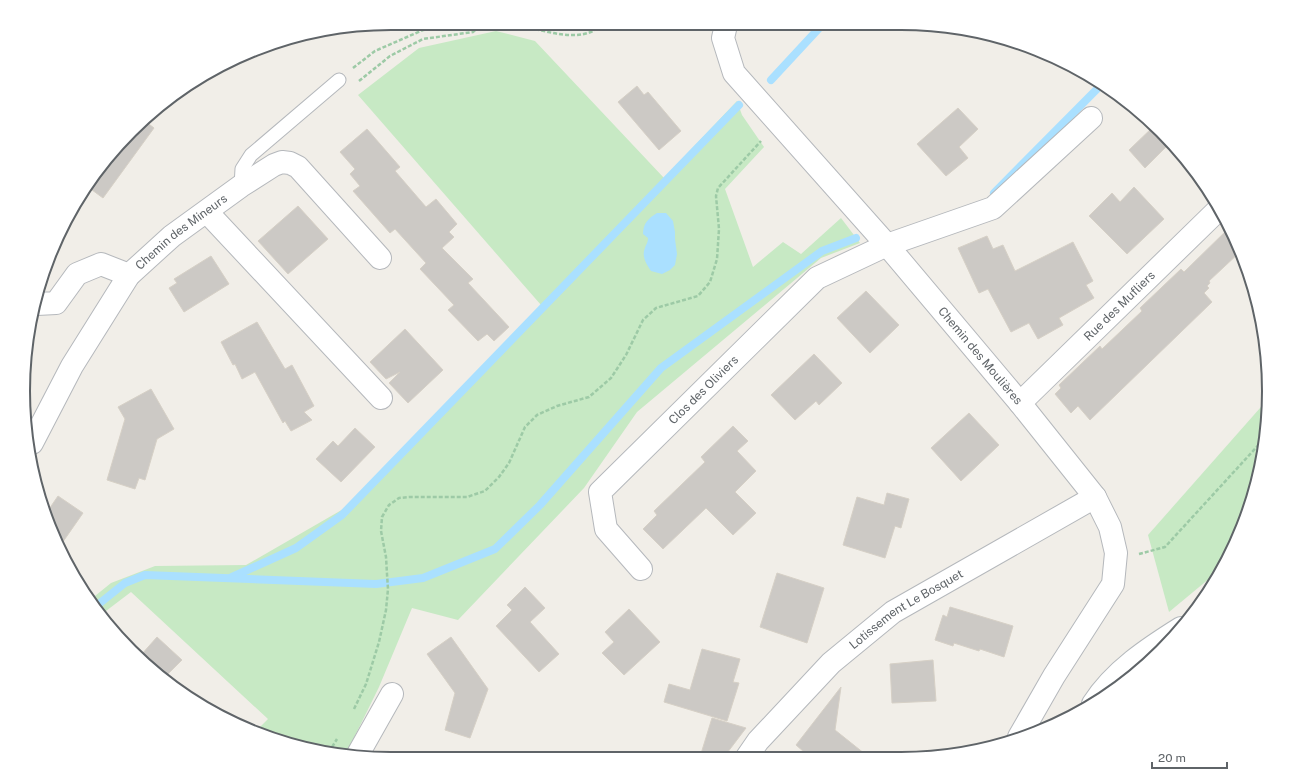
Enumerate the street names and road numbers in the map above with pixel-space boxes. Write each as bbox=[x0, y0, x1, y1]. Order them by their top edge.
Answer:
street label: Chemin des Mineurs bbox=[133, 191, 230, 273]
street label: Rue des Mufliers bbox=[1081, 268, 1158, 344]
street label: Chemin des Moulières bbox=[935, 304, 1025, 407]
street label: Clos des Oliviers bbox=[666, 353, 741, 427]
street label: Lotissement Le Bosquet bbox=[846, 566, 966, 652]

